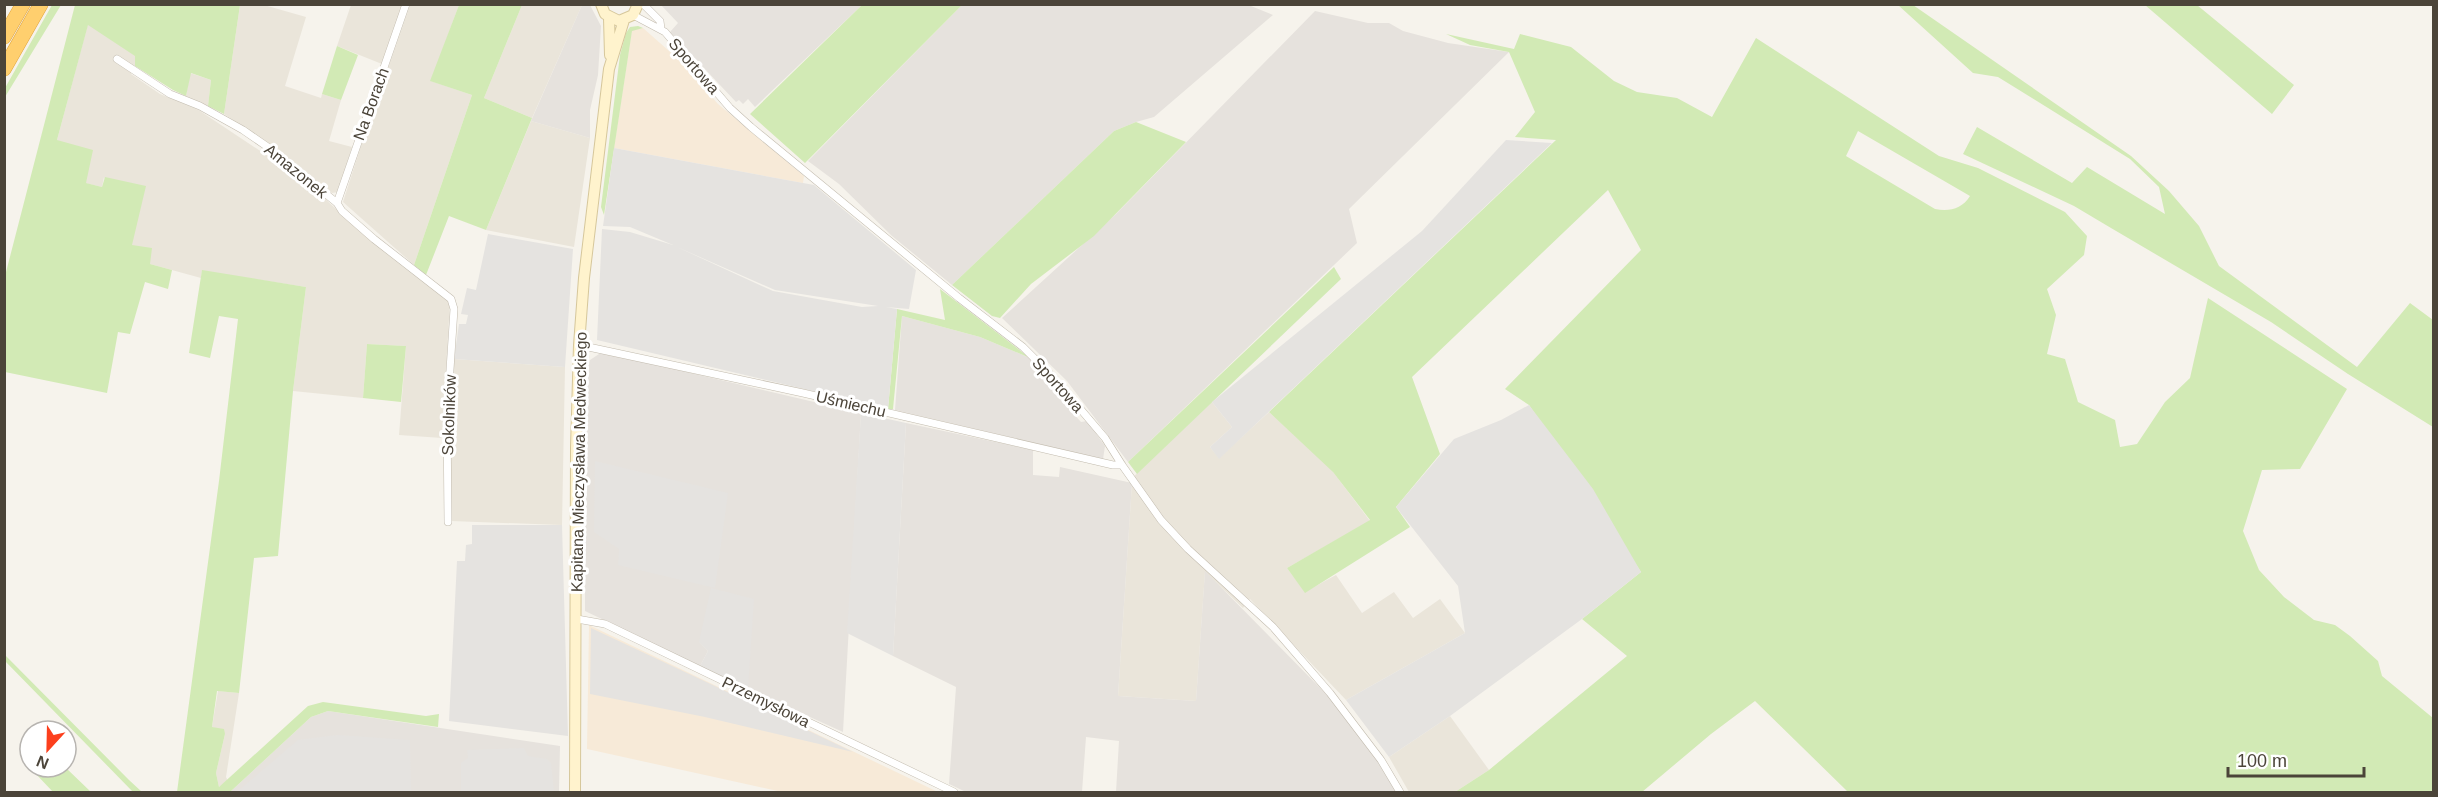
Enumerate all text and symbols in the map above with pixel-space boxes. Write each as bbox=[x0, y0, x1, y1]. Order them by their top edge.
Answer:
street label: Sportowa bbox=[665, 35, 723, 97]
street label: Na Borach bbox=[350, 66, 392, 142]
street label: Amazonek bbox=[261, 141, 332, 202]
street label: Kapitana Mieczysława Medweckiego bbox=[568, 331, 590, 592]
street label: Sportowa bbox=[1029, 354, 1087, 416]
street label: Sokolników bbox=[439, 374, 459, 456]
street label: Uśmiechu bbox=[814, 388, 888, 420]
street label: Przemysłowa bbox=[720, 674, 813, 731]
north arrow bbox=[18, 719, 78, 779]
scale bar bbox=[2228, 740, 2364, 778]
text: 100 m bbox=[2237, 751, 2287, 771]
text: N bbox=[34, 752, 51, 772]

